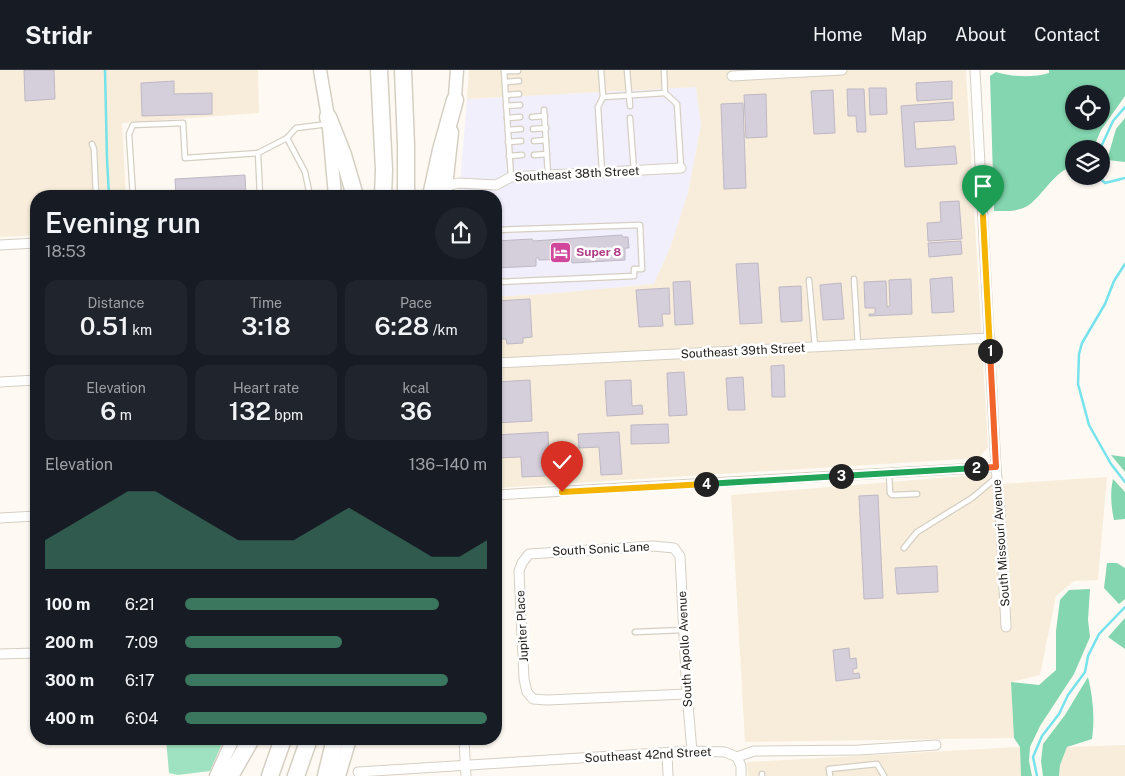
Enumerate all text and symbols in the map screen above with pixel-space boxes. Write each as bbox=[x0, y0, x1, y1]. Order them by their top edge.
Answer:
text: Stridr bbox=[25, 21, 92, 49]
text: Home bbox=[813, 24, 863, 45]
text: Map bbox=[891, 24, 927, 45]
text: About bbox=[955, 24, 1006, 45]
text: Contact bbox=[1034, 24, 1100, 45]
map controls bbox=[1065, 85, 1110, 185]
button: locate bbox=[1065, 85, 1110, 130]
button: layers bbox=[1065, 140, 1110, 185]
street label: Southeast 38th Street bbox=[514, 164, 640, 184]
pin bbox=[962, 165, 1004, 216]
icon: arrive bbox=[969, 172, 997, 200]
text: Evening run bbox=[45, 206, 201, 239]
button: share bbox=[435, 207, 487, 259]
hotel icon: Super 8 bbox=[548, 240, 572, 264]
text: 18:53 bbox=[45, 242, 86, 261]
place label: Super 8 bbox=[576, 245, 621, 259]
text: Distance bbox=[88, 295, 144, 311]
text: Time bbox=[250, 295, 282, 311]
text: Pace bbox=[400, 295, 432, 311]
text: 0.51 bbox=[80, 311, 129, 341]
text: 3:18 bbox=[241, 311, 291, 341]
text: 6:28 bbox=[374, 311, 429, 341]
text: km bbox=[129, 322, 152, 338]
text: /km bbox=[429, 322, 458, 338]
pin: 1 bbox=[978, 338, 1002, 364]
street label: Southeast 39th Street bbox=[680, 341, 806, 361]
text: 1 bbox=[988, 343, 994, 359]
text: Elevation bbox=[86, 380, 146, 396]
text: Heart rate bbox=[233, 380, 299, 396]
text: kcal bbox=[402, 380, 430, 396]
text: 6 bbox=[100, 396, 116, 426]
text: 132 bbox=[229, 396, 271, 426]
text: 36 bbox=[400, 396, 432, 426]
text: m bbox=[116, 407, 132, 423]
text: bpm bbox=[271, 407, 303, 423]
pin bbox=[541, 441, 583, 492]
icon: check bbox=[548, 448, 576, 476]
text: Elevation bbox=[45, 455, 113, 474]
text: 136–140 m bbox=[409, 455, 487, 474]
pin: 2 bbox=[964, 456, 988, 480]
text: 2 bbox=[972, 460, 981, 476]
pin: 3 bbox=[828, 464, 854, 488]
text: 3 bbox=[837, 468, 846, 484]
pin: 4 bbox=[694, 472, 718, 496]
text: 4 bbox=[702, 476, 711, 492]
street label: South Missouri Avenue bbox=[990, 479, 1012, 607]
street label: South Sonic Lane bbox=[552, 539, 650, 559]
street label: Jupiter Place bbox=[513, 590, 531, 662]
street label: South Apollo Avenue bbox=[675, 590, 695, 707]
text: 100 m bbox=[45, 595, 90, 614]
text: 6:21 bbox=[125, 595, 155, 614]
text: 200 m bbox=[45, 633, 94, 652]
text: 7:09 bbox=[125, 633, 158, 652]
text: 300 m bbox=[45, 671, 94, 690]
text: 6:17 bbox=[125, 671, 155, 690]
text: 400 m bbox=[45, 709, 94, 728]
text: 6:04 bbox=[125, 709, 158, 728]
street label: Southeast 42nd Street bbox=[584, 745, 712, 765]

